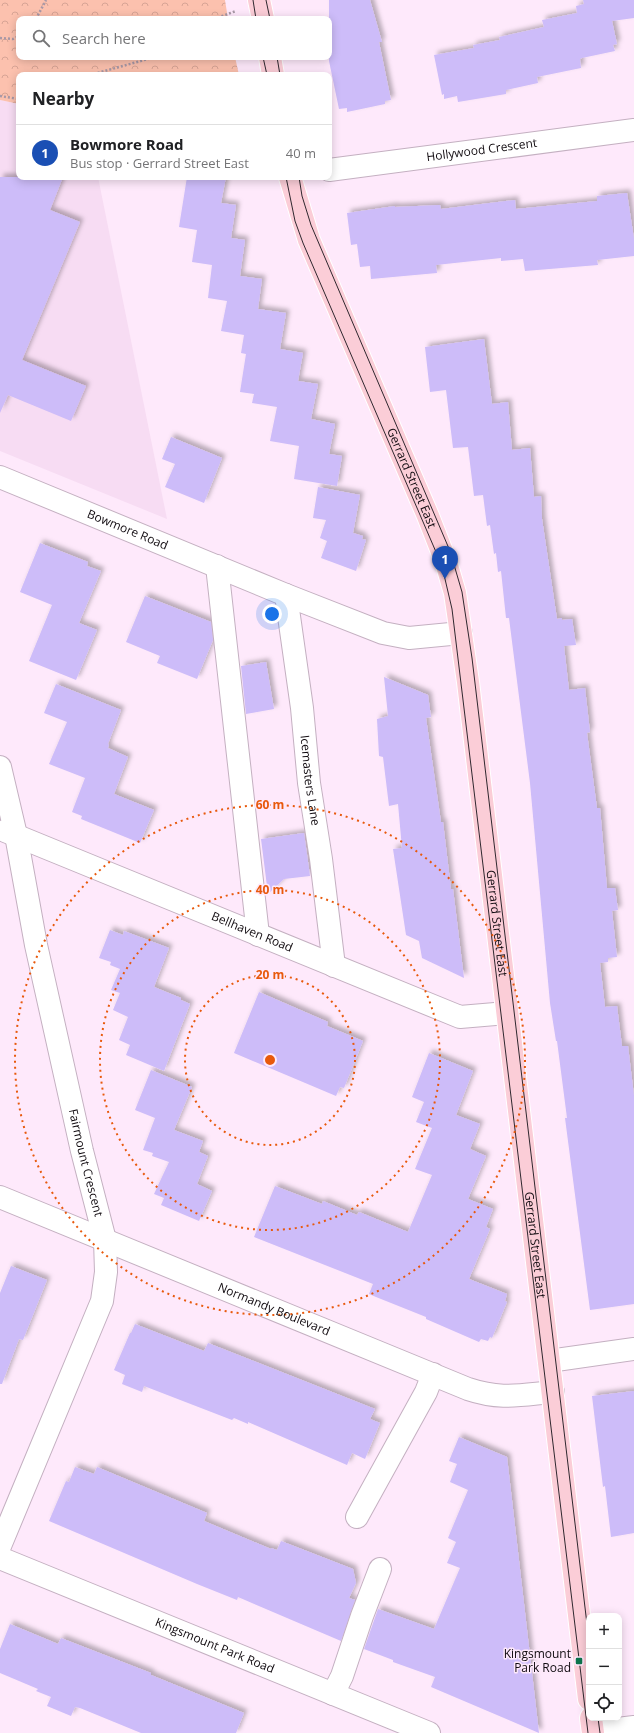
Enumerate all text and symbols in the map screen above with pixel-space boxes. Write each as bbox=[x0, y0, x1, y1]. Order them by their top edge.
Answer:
search box bbox=[16, 16, 332, 60]
icon: search bbox=[30, 27, 52, 49]
text: Search here bbox=[62, 28, 146, 48]
text: Nearby bbox=[32, 87, 94, 110]
text: Bowmore Road bbox=[70, 134, 184, 154]
street label: Hollywood Crescent bbox=[425, 134, 538, 165]
text: 1 bbox=[41, 144, 49, 162]
text: 40 m bbox=[286, 144, 316, 162]
text: Bus stop · Gerrard Street East bbox=[70, 154, 249, 172]
street label: Gerrard Street East bbox=[383, 425, 441, 530]
street label: Bowmore Road bbox=[85, 505, 171, 553]
pin: 1 bbox=[432, 546, 458, 579]
your location bbox=[262, 604, 282, 624]
street label: Icemasters Lane bbox=[297, 734, 325, 827]
text: 60 m bbox=[256, 796, 284, 813]
street label: Gerrard Street East bbox=[482, 869, 512, 978]
text: 40 m bbox=[256, 881, 284, 898]
street label: Bellhaven Road bbox=[209, 907, 296, 956]
text: 20 m bbox=[256, 966, 284, 983]
centre of rings bbox=[263, 1053, 277, 1067]
street label: Fairmount Crescent bbox=[65, 1107, 108, 1218]
street label: Gerrard Street East bbox=[521, 1191, 550, 1299]
street label: Normandy Boulevard bbox=[215, 1278, 333, 1339]
street label: Kingsmount Park Road bbox=[153, 1613, 277, 1677]
map controls bbox=[586, 1613, 622, 1721]
button: + bbox=[586, 1613, 622, 1649]
place label: Kingsmount Park Road bbox=[504, 1645, 571, 1676]
button: − bbox=[586, 1649, 622, 1685]
marker: Kingsmount Park Road bbox=[574, 1656, 584, 1666]
button: locate bbox=[586, 1685, 622, 1721]

